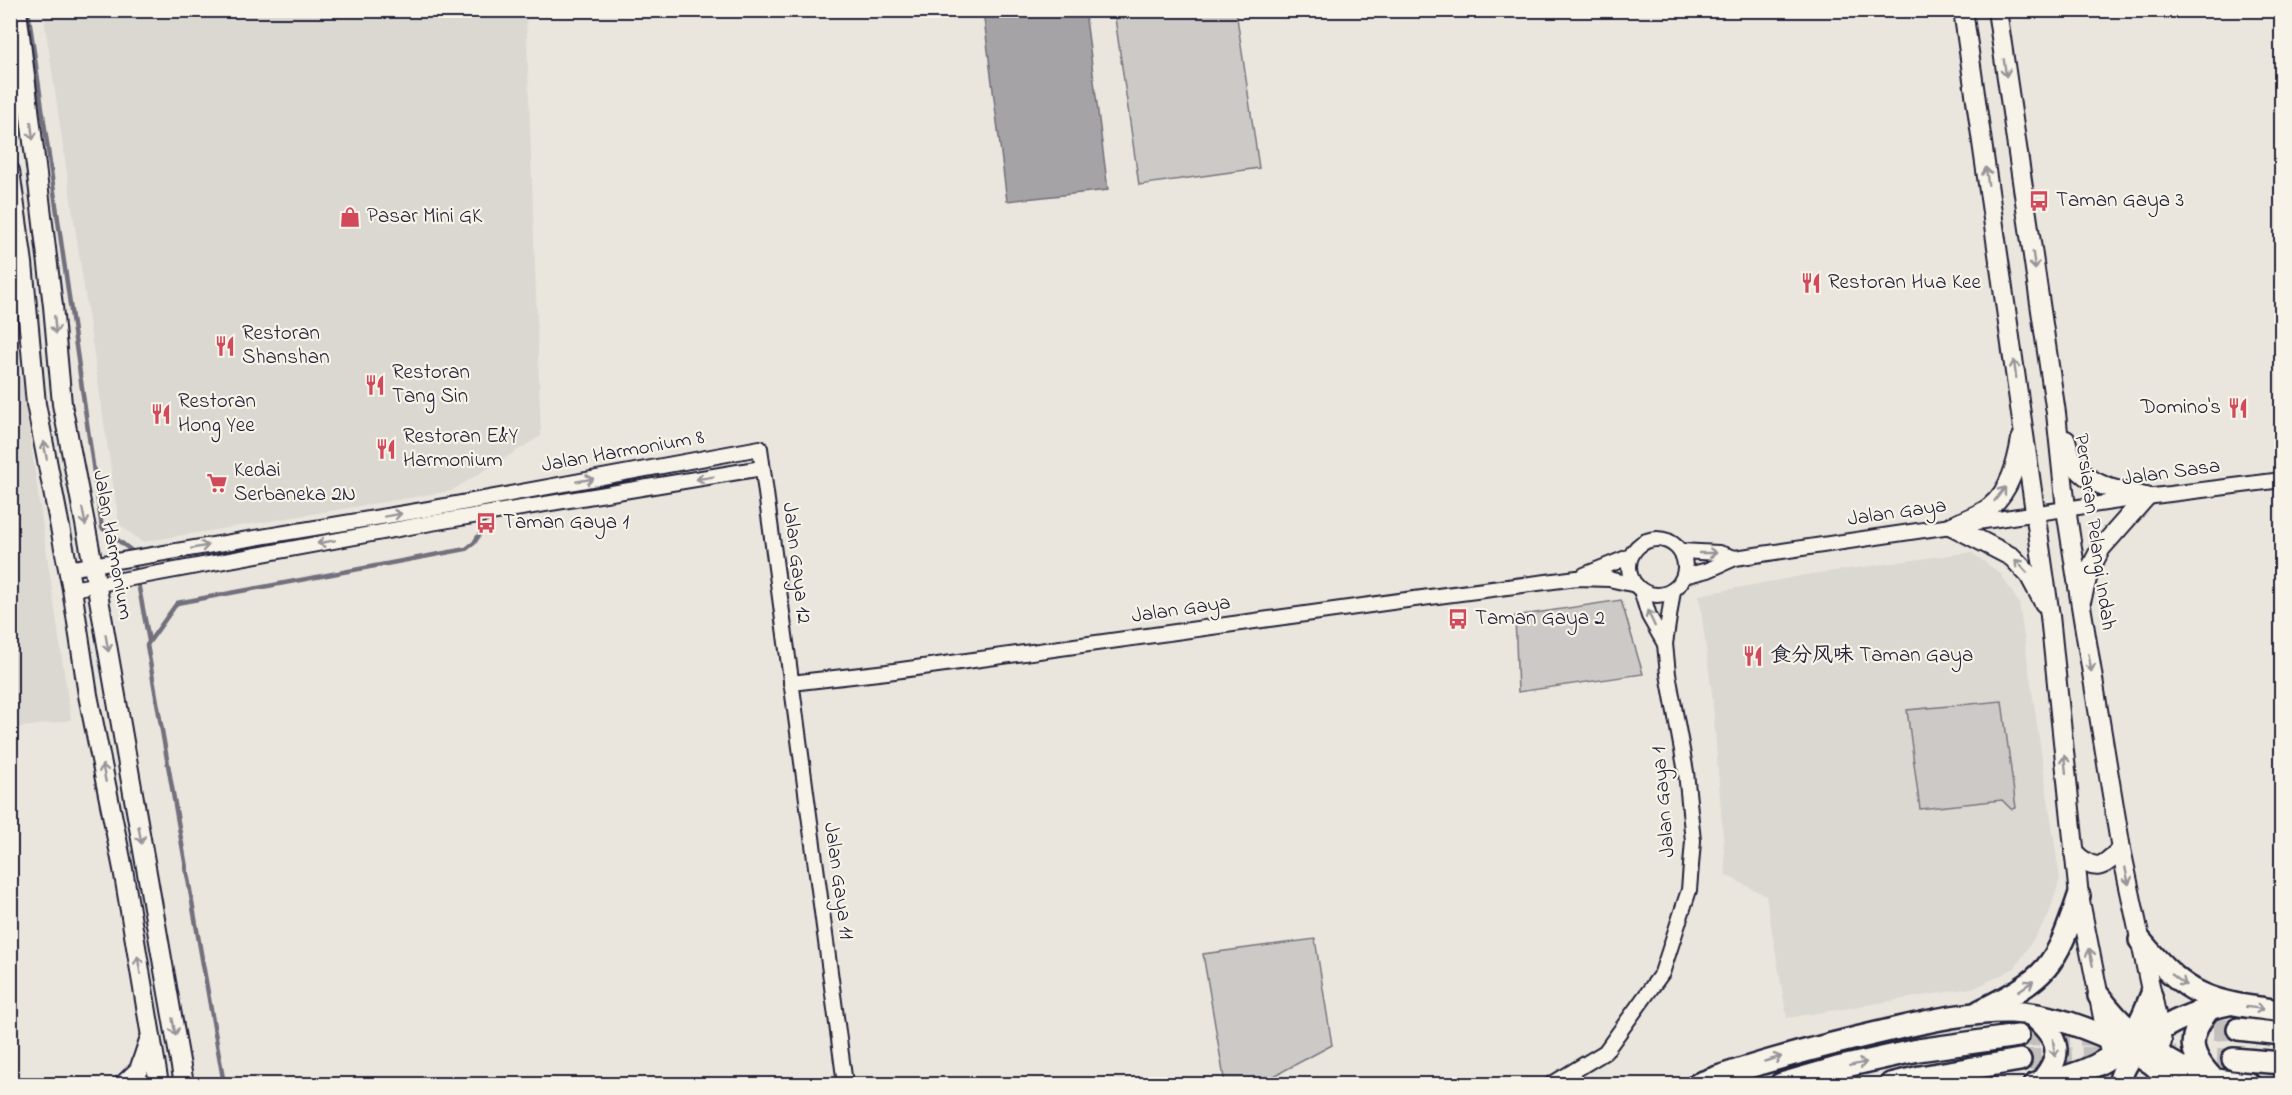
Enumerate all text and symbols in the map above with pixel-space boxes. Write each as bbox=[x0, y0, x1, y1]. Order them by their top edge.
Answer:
one-way arrow bbox=[2000, 58, 2011, 78]
one-way arrow bbox=[26, 121, 37, 140]
one-way arrow bbox=[1981, 167, 1992, 186]
place label: Taman Gaya 3 bbox=[2056, 186, 2184, 218]
bus stop icon: Taman Gaya 3 bbox=[2027, 189, 2051, 213]
place label: Pasar Mini GK bbox=[367, 202, 483, 232]
shop icon: Pasar Mini GK bbox=[338, 205, 362, 229]
one-way arrow bbox=[2028, 251, 2039, 271]
place label: Restoran Hua Kee bbox=[1828, 268, 1981, 298]
restaurant icon: Restoran Hua Kee bbox=[1799, 271, 1823, 295]
one-way arrow bbox=[50, 314, 61, 334]
place label: Restoran Shanshan bbox=[242, 319, 330, 373]
restaurant icon: Restoran Shanshan bbox=[213, 334, 237, 358]
place label: Restoran Tang Sin bbox=[392, 358, 470, 414]
one-way arrow bbox=[2009, 360, 2020, 379]
restaurant icon: Restoran Tang Sin bbox=[363, 373, 387, 397]
place label: Restoran Hong Yee bbox=[178, 387, 256, 443]
place label: Domino's bbox=[2139, 393, 2221, 423]
restaurant icon: Domino's bbox=[2226, 396, 2250, 420]
restaurant icon: Restoran Hong Yee bbox=[149, 402, 173, 426]
place label: Restoran E&Y Harmonium bbox=[403, 422, 518, 476]
street label: Jalan Harmonium 8 bbox=[539, 423, 707, 481]
street label: Persiaran Pelangi Indah bbox=[2063, 432, 2123, 633]
restaurant icon: Restoran E&Y Harmonium bbox=[374, 437, 398, 461]
one-way arrow bbox=[39, 441, 50, 460]
street label: Jalan Sasa bbox=[2120, 451, 2222, 495]
place label: Kedai Serbaneka 2N bbox=[234, 456, 356, 510]
street label: Jalan Harmonium bbox=[84, 468, 140, 622]
supermarket icon: Kedai Serbaneka 2N bbox=[205, 471, 229, 495]
one-way arrow bbox=[695, 472, 715, 483]
one-way arrow bbox=[574, 474, 594, 485]
one-way arrow bbox=[1994, 487, 2007, 503]
street label: Jalan Gaya bbox=[1846, 491, 1949, 537]
street label: Jalan Gaya 12 bbox=[772, 501, 818, 626]
one-way arrow bbox=[79, 507, 90, 527]
place label: Taman Gaya 1 bbox=[503, 508, 629, 540]
one-way arrow bbox=[382, 509, 402, 520]
bus stop icon: Taman Gaya 1 bbox=[474, 511, 498, 535]
one-way arrow bbox=[317, 537, 337, 548]
one-way arrow bbox=[190, 542, 210, 553]
one-way arrow bbox=[1697, 547, 1717, 559]
one-way arrow bbox=[2013, 558, 2028, 573]
street label: Jalan Gaya bbox=[1130, 588, 1233, 634]
place label: Taman Gaya 2 bbox=[1475, 604, 1605, 636]
bus stop icon: Taman Gaya 2 bbox=[1446, 607, 1470, 631]
one-way arrow bbox=[1645, 609, 1656, 627]
one-way arrow bbox=[101, 632, 112, 652]
place label: 食分风味 Taman Gaya bbox=[1770, 641, 1973, 673]
restaurant icon: 食分风味 Taman Gaya bbox=[1741, 644, 1765, 668]
one-way arrow bbox=[2085, 653, 2096, 673]
street label: Jalan Gaya 1 bbox=[1644, 745, 1686, 859]
one-way arrow bbox=[2059, 754, 2070, 774]
one-way arrow bbox=[98, 764, 109, 783]
street label: Jalan Gaya 11 bbox=[813, 820, 861, 942]
one-way arrow bbox=[135, 825, 146, 844]
one-way arrow bbox=[2121, 867, 2133, 886]
one-way arrow bbox=[2085, 947, 2096, 967]
one-way arrow bbox=[133, 955, 144, 975]
one-way arrow bbox=[2171, 973, 2187, 986]
one-way arrow bbox=[2017, 980, 2034, 992]
one-way arrow bbox=[2245, 1002, 2265, 1013]
one-way arrow bbox=[169, 1017, 180, 1036]
one-way arrow bbox=[2049, 1038, 2060, 1057]
one-way arrow bbox=[1763, 1053, 1782, 1064]
one-way arrow bbox=[1848, 1057, 1867, 1069]

